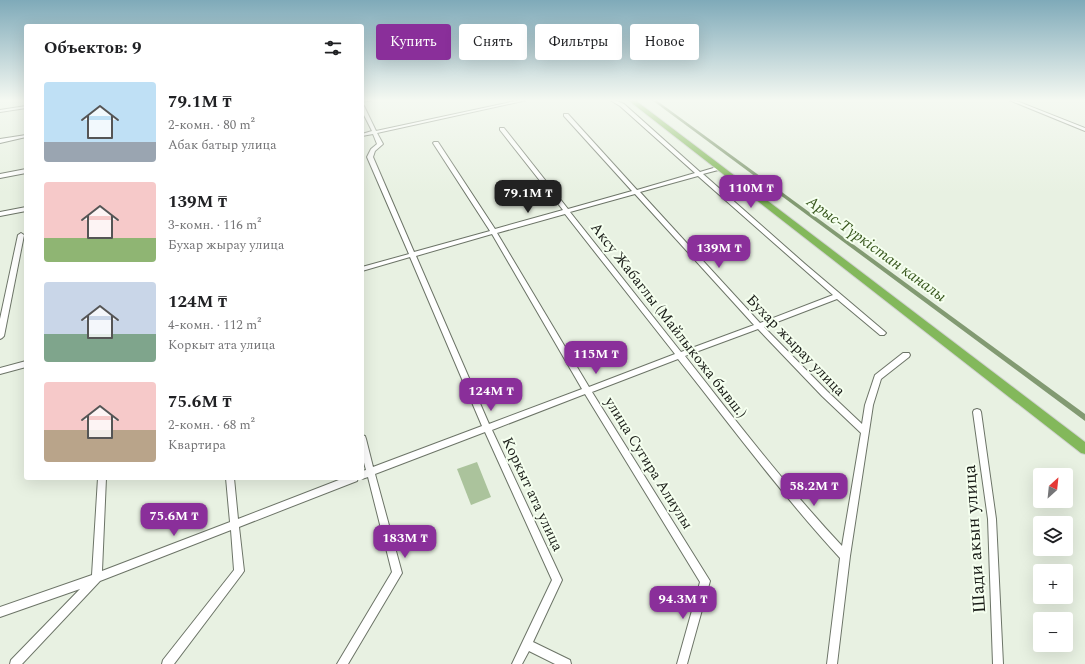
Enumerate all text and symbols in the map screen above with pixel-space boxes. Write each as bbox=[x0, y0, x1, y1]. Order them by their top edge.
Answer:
chip: Купить bbox=[376, 24, 451, 60]
chip: Снять bbox=[459, 24, 527, 60]
chip: Фильтры bbox=[535, 24, 622, 60]
chip: Новое bbox=[630, 24, 699, 60]
text: Объектов: 9 bbox=[44, 35, 142, 61]
icon: filters bbox=[322, 37, 344, 59]
text: 79.1M ₸ bbox=[168, 89, 232, 115]
icon: home bbox=[76, 98, 124, 146]
text: 2-комн. · 80 m² bbox=[168, 115, 255, 135]
text: Абак батыр улица bbox=[168, 135, 277, 155]
pin: 110M ₸ bbox=[718, 175, 784, 209]
text: 110M ₸ bbox=[728, 178, 774, 198]
pin: 79.1M ₸ bbox=[491, 180, 565, 214]
text: 79.1M ₸ bbox=[504, 183, 552, 203]
text: 139M ₸ bbox=[168, 189, 227, 215]
water label: Арыс-Түркістан каналы bbox=[801, 189, 952, 308]
icon: home bbox=[76, 198, 124, 246]
text: 3-комн. · 116 m² bbox=[168, 215, 261, 235]
street label: Аксу Жабаглы (Майлыкожа бывш.) bbox=[585, 217, 753, 423]
text: Бухар жырау улица bbox=[168, 235, 284, 255]
pin: 139M ₸ bbox=[686, 235, 752, 269]
text: 139M ₸ bbox=[696, 238, 742, 258]
text: 124M ₸ bbox=[168, 289, 227, 315]
street label: Бухар жырау улица bbox=[741, 289, 851, 402]
icon: home bbox=[76, 298, 124, 346]
text: 4-комн. · 112 m² bbox=[168, 315, 261, 335]
text: Коркыт ата улица bbox=[168, 335, 275, 355]
pin: 115M ₸ bbox=[563, 341, 629, 375]
text: 115M ₸ bbox=[573, 344, 619, 364]
pin: 124M ₸ bbox=[458, 378, 524, 412]
text: 124M ₸ bbox=[468, 381, 514, 401]
text: 75.6M ₸ bbox=[168, 389, 232, 415]
street label: улица Сугира Алиулы bbox=[598, 392, 699, 534]
icon: home bbox=[76, 398, 124, 446]
text: 2-комн. · 68 m² bbox=[168, 415, 255, 435]
street label: Коркыт ата улица bbox=[496, 433, 569, 556]
text: Квартира bbox=[168, 435, 226, 455]
street label: Шади акын улица bbox=[956, 464, 993, 614]
north arrow bbox=[1033, 468, 1073, 508]
map controls bbox=[1033, 468, 1073, 652]
pin: 58.2M ₸ bbox=[777, 473, 851, 507]
text: 58.2M ₸ bbox=[790, 476, 838, 496]
pin: 75.6M ₸ bbox=[137, 503, 211, 537]
text: 75.6M ₸ bbox=[150, 506, 198, 526]
button: layers bbox=[1033, 516, 1073, 556]
pin: 183M ₸ bbox=[372, 525, 438, 559]
text: 183M ₸ bbox=[382, 528, 428, 548]
button: + bbox=[1033, 564, 1073, 604]
pin: 94.3M ₸ bbox=[646, 586, 720, 620]
text: 94.3M ₸ bbox=[659, 589, 707, 609]
button: − bbox=[1033, 612, 1073, 652]

